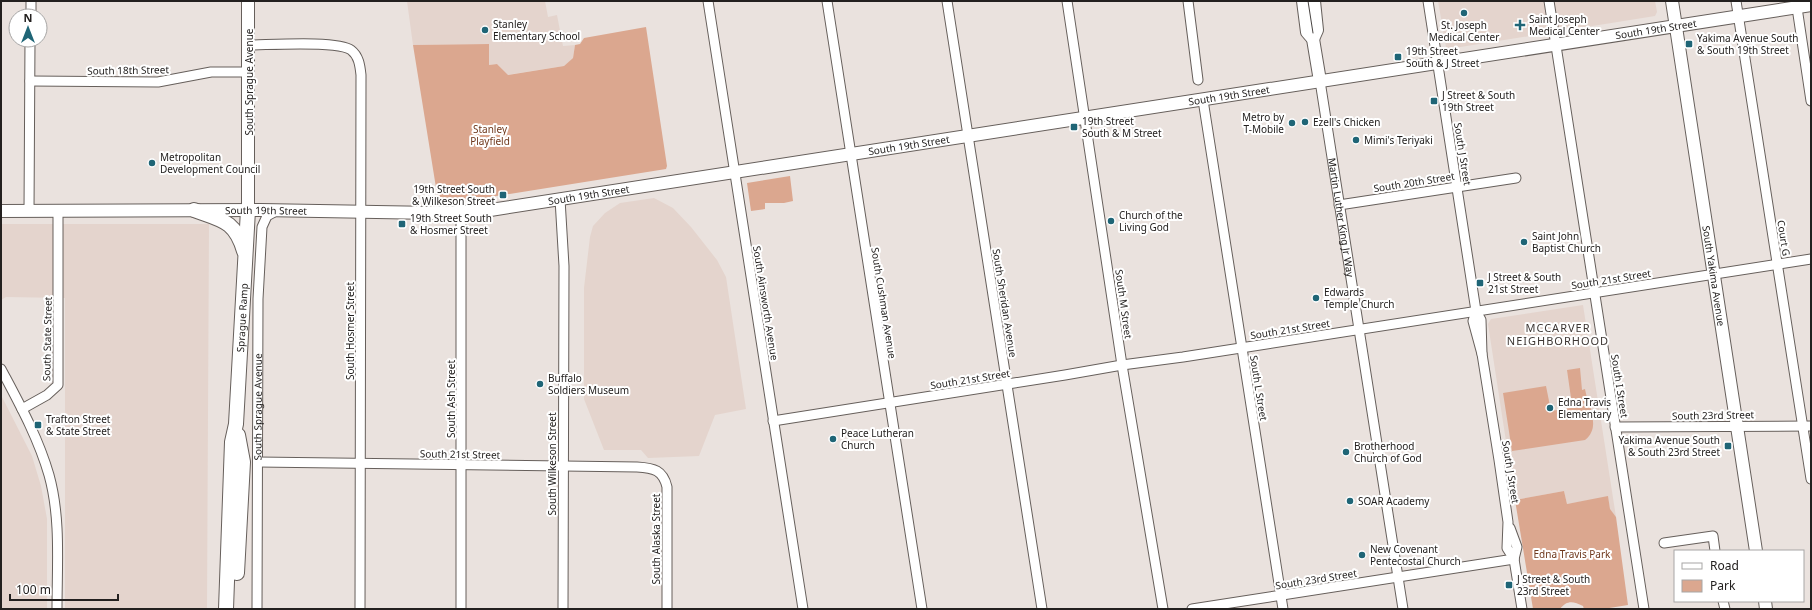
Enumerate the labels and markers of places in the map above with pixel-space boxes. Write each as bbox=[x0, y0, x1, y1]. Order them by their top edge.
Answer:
marker: St. Joseph Medical Center bbox=[1459, 8, 1469, 18]
place label: Saint Joseph Medical Center bbox=[1529, 12, 1600, 38]
place label: Stanley Elementary School bbox=[493, 17, 580, 43]
place label: St. Joseph Medical Center bbox=[1429, 18, 1499, 44]
marker: Saint Joseph Medical Center bbox=[1514, 19, 1526, 31]
marker: Stanley Elementary School bbox=[480, 25, 490, 35]
place label: Yakima Avenue South & South 19th Street bbox=[1697, 31, 1798, 57]
marker: Yakima Avenue South & South 19th Street bbox=[1684, 39, 1694, 49]
place label: 19th Street South & J Street bbox=[1406, 44, 1480, 70]
marker: 19th Street South & J Street bbox=[1393, 52, 1403, 62]
place label: J Street & South 19th Street bbox=[1441, 88, 1515, 114]
marker: J Street & South 19th Street bbox=[1429, 96, 1439, 106]
place label: Metro by T-Mobile bbox=[1242, 110, 1285, 136]
place label: 19th Street South & M Street bbox=[1082, 114, 1162, 140]
place label: Ezell's Chicken bbox=[1313, 115, 1380, 129]
marker: Ezell's Chicken bbox=[1300, 117, 1310, 127]
marker: Metro by T-Mobile bbox=[1287, 118, 1297, 128]
marker: 19th Street South & M Street bbox=[1069, 122, 1079, 132]
place label: Mimi's Teriyaki bbox=[1364, 133, 1433, 147]
marker: Mimi's Teriyaki bbox=[1351, 135, 1361, 145]
place label: Metropolitan Development Council bbox=[160, 150, 260, 176]
marker: Metropolitan Development Council bbox=[147, 158, 157, 168]
place label: 19th Street South & Wilkeson Street bbox=[412, 182, 495, 208]
marker: 19th Street South & Wilkeson Street bbox=[498, 190, 508, 200]
place label: Church of the Living God bbox=[1119, 208, 1183, 234]
place label: 19th Street South & Hosmer Street bbox=[410, 211, 492, 237]
marker: Church of the Living God bbox=[1106, 216, 1116, 226]
marker: 19th Street South & Hosmer Street bbox=[397, 219, 407, 229]
place label: Saint John Baptist Church bbox=[1532, 229, 1601, 255]
marker: Saint John Baptist Church bbox=[1519, 237, 1529, 247]
place label: J Street & South 21st Street bbox=[1487, 270, 1561, 296]
marker: J Street & South 21st Street bbox=[1475, 278, 1485, 288]
place label: Edwards Temple Church bbox=[1324, 285, 1394, 311]
marker: Edwards Temple Church bbox=[1311, 293, 1321, 303]
place label: Buffalo Soldiers Museum bbox=[548, 371, 629, 397]
marker: Buffalo Soldiers Museum bbox=[535, 379, 545, 389]
place label: Edna Travis Elementary bbox=[1558, 395, 1612, 421]
marker: Edna Travis Elementary bbox=[1545, 403, 1555, 413]
place label: Trafton Street & State Street bbox=[46, 412, 111, 438]
marker: Trafton Street & State Street bbox=[33, 420, 43, 430]
place label: Peace Lutheran Church bbox=[841, 426, 914, 452]
place label: Yakima Avenue South & South 23rd Street bbox=[1619, 433, 1720, 459]
marker: Peace Lutheran Church bbox=[828, 434, 838, 444]
place label: Brotherhood Church of God bbox=[1354, 439, 1422, 465]
marker: Yakima Avenue South & South 23rd Street bbox=[1723, 441, 1733, 451]
marker: Brotherhood Church of God bbox=[1341, 447, 1351, 457]
place label: SOAR Academy bbox=[1358, 494, 1430, 508]
marker: SOAR Academy bbox=[1345, 496, 1355, 506]
place label: New Covenant Pentecostal Church bbox=[1370, 542, 1461, 568]
marker: New Covenant Pentecostal Church bbox=[1357, 550, 1367, 560]
place label: J Street & South 23rd Street bbox=[1516, 572, 1590, 598]
marker: J Street & South 23rd Street bbox=[1504, 580, 1514, 590]

